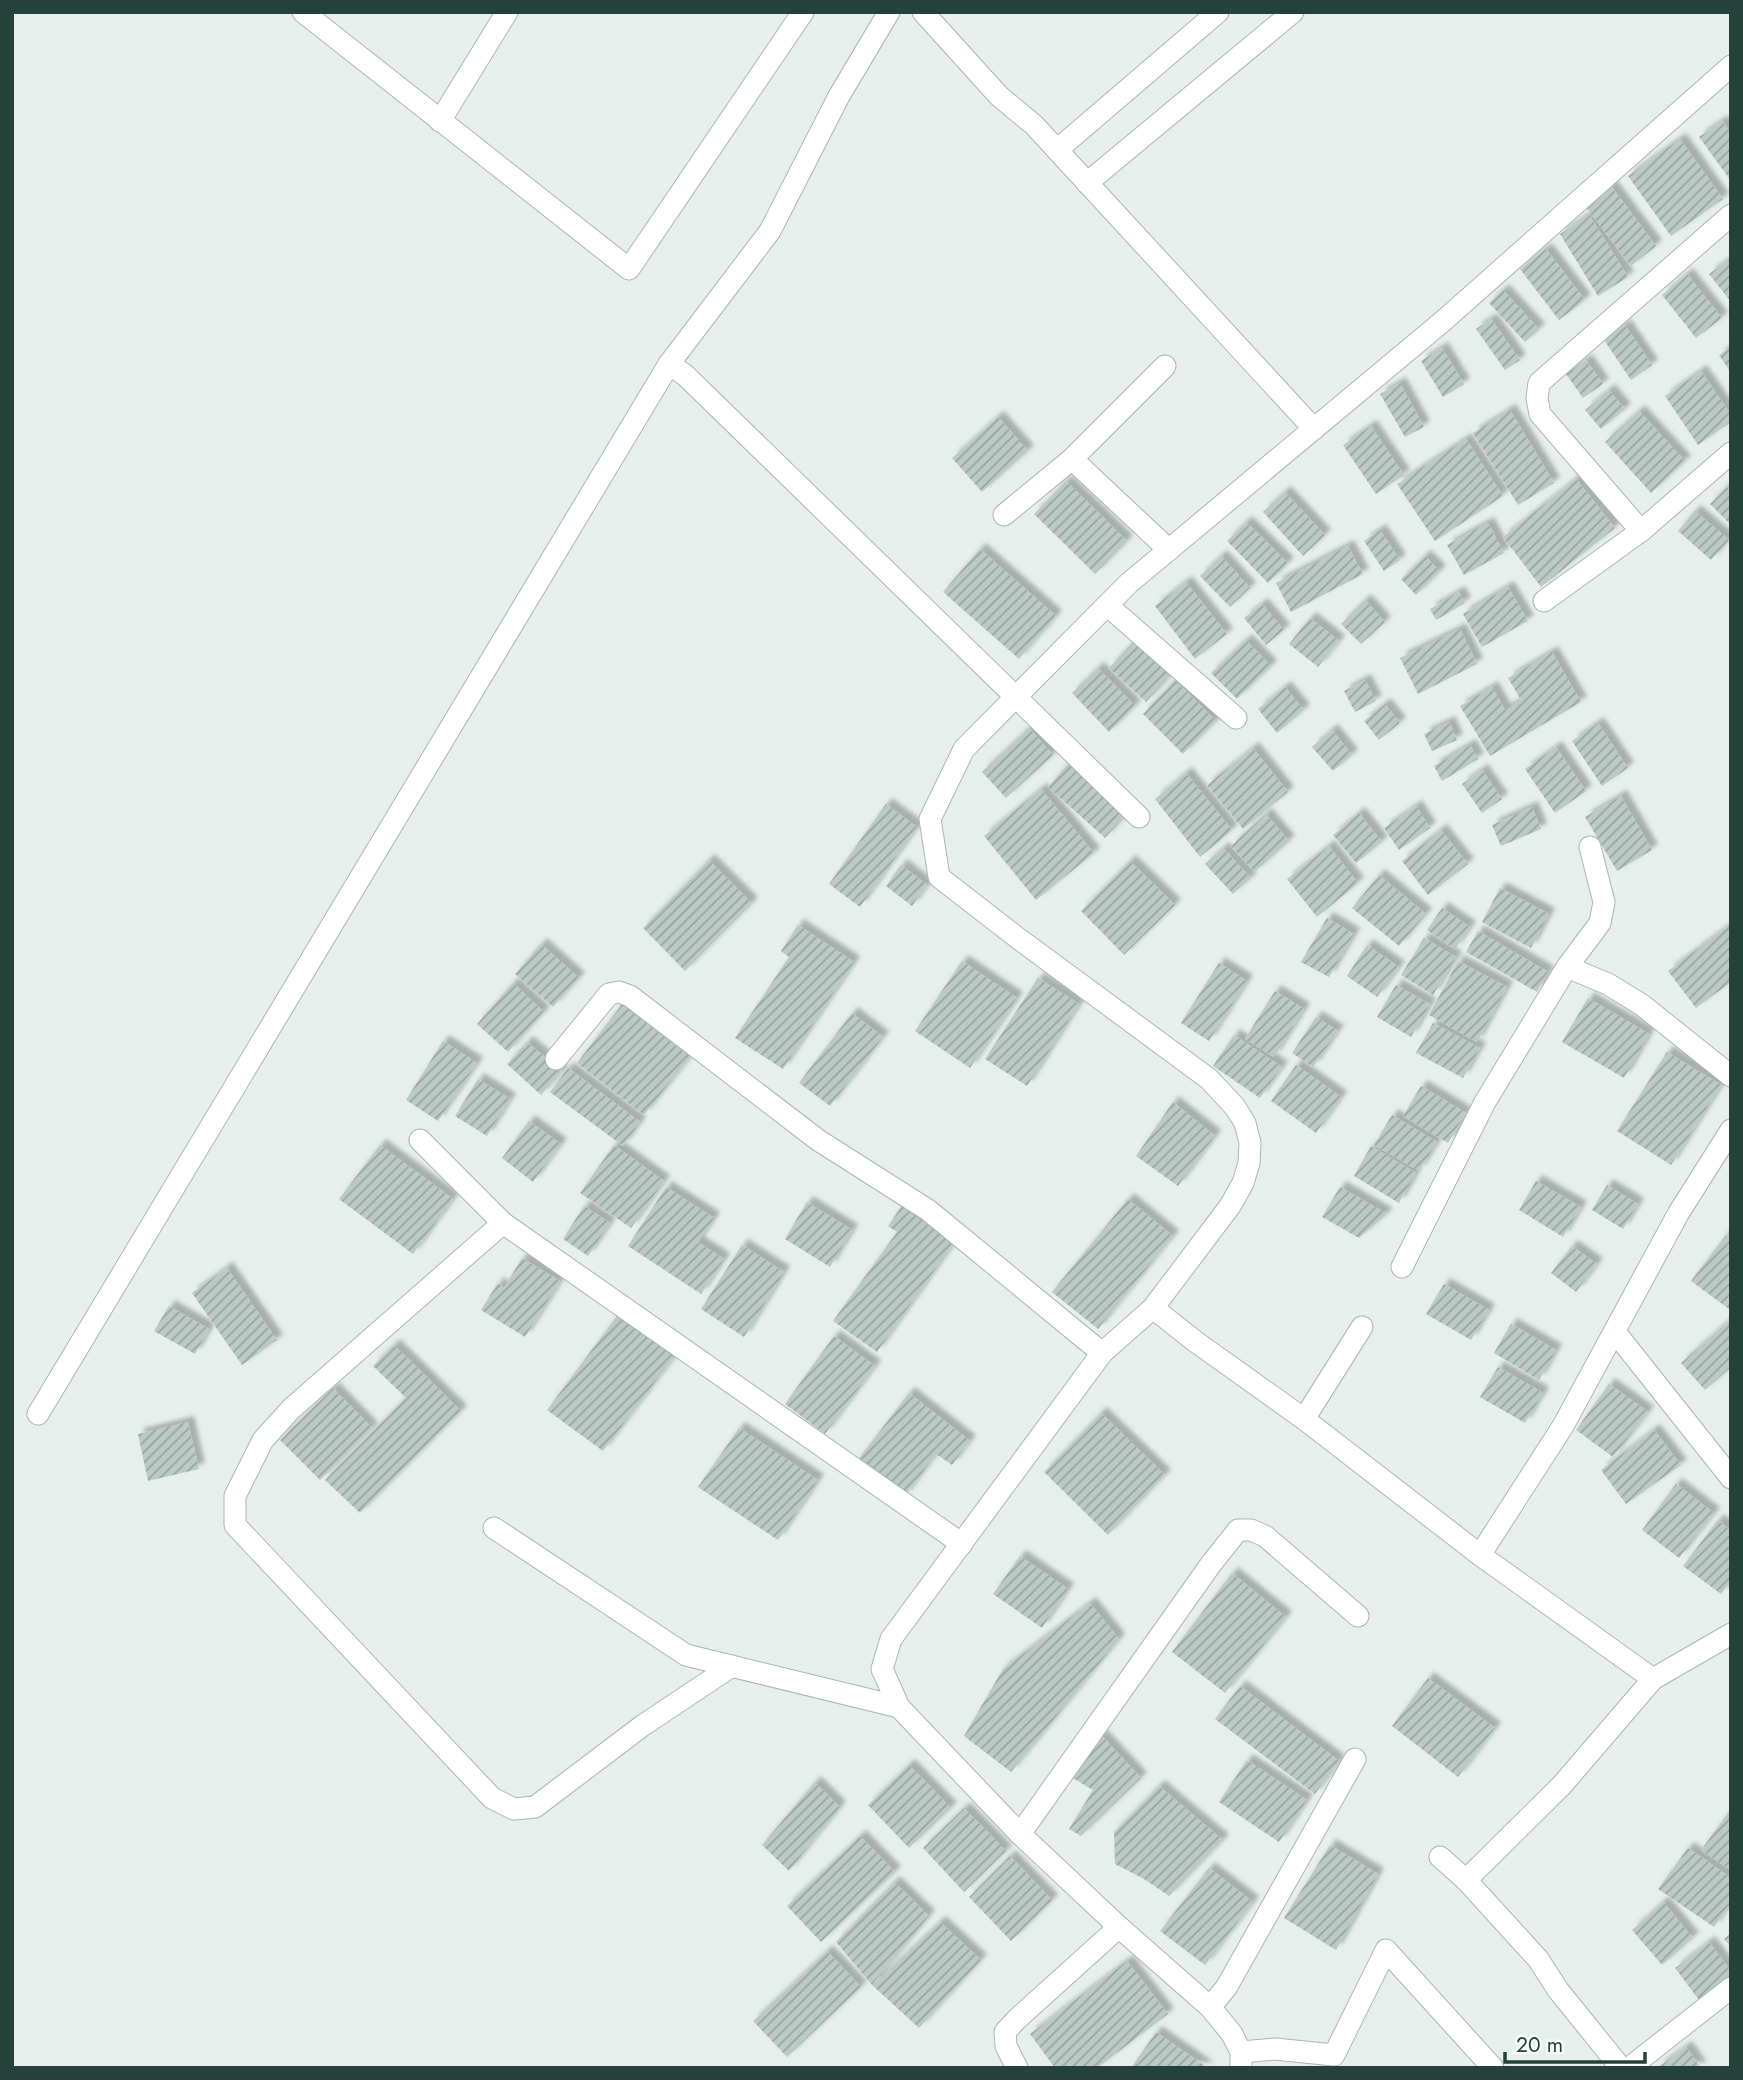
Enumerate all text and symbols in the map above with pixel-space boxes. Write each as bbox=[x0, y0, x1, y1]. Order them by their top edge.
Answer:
scale bar bbox=[1505, 2021, 1645, 2064]
text: 20 m bbox=[1516, 2030, 1563, 2060]

